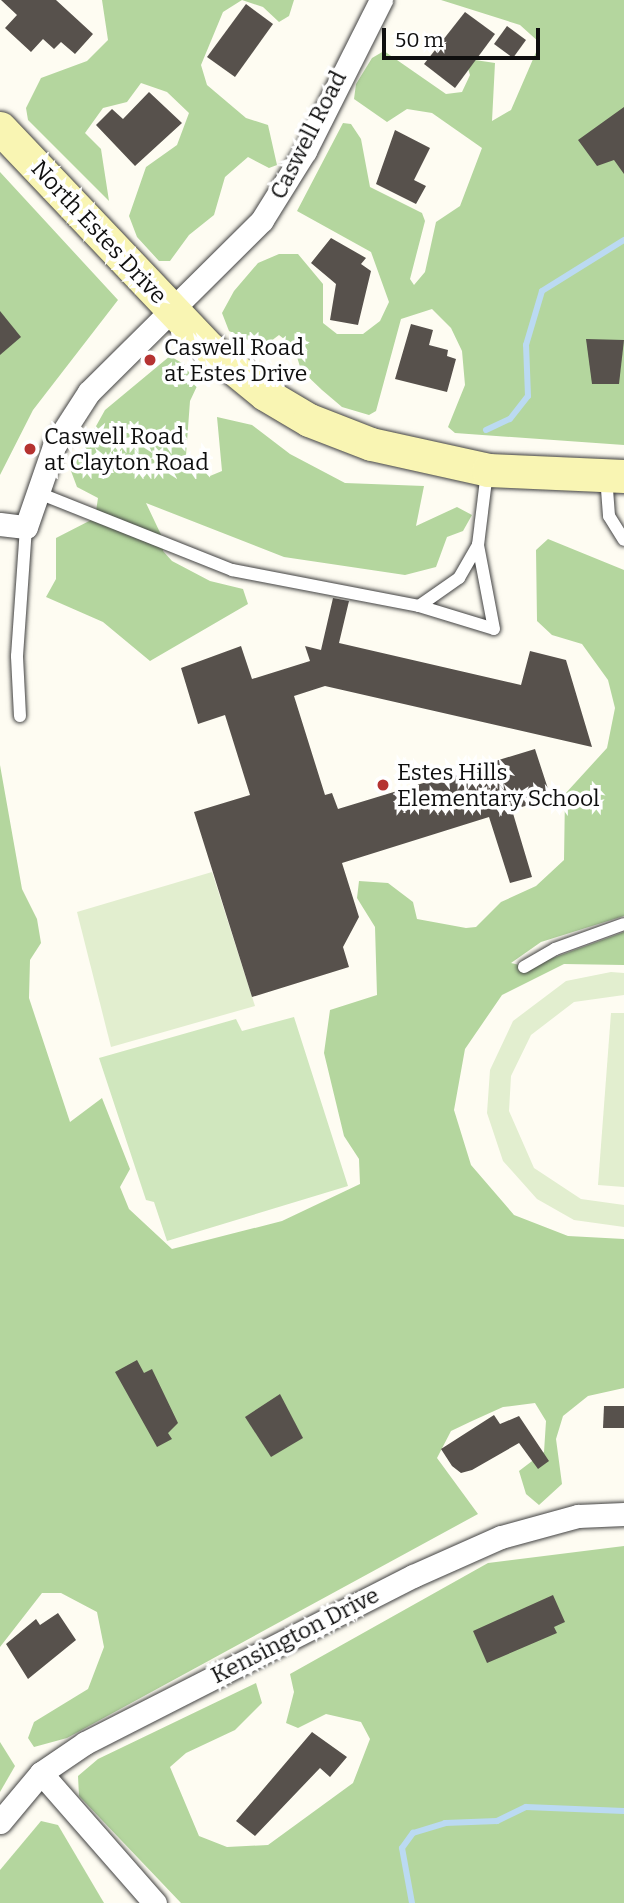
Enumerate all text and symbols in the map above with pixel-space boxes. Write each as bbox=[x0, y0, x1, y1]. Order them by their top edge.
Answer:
scale bar bbox=[386, 14, 544, 58]
text: 50 m bbox=[395, 27, 444, 53]
street label: Caswell Road bbox=[264, 66, 352, 204]
street label: North Estes Drive bbox=[25, 155, 173, 309]
place label: Caswell Road at Estes Drive bbox=[164, 333, 307, 387]
marker: Caswell Road at Estes Drive bbox=[142, 352, 158, 368]
place label: Caswell Road at Clayton Road bbox=[44, 422, 209, 476]
marker: Caswell Road at Clayton Road bbox=[22, 441, 38, 457]
place label: Estes Hills Elementary School bbox=[397, 758, 600, 812]
marker: Estes Hills Elementary School bbox=[375, 777, 391, 793]
street label: Kensington Drive bbox=[206, 1581, 384, 1689]

